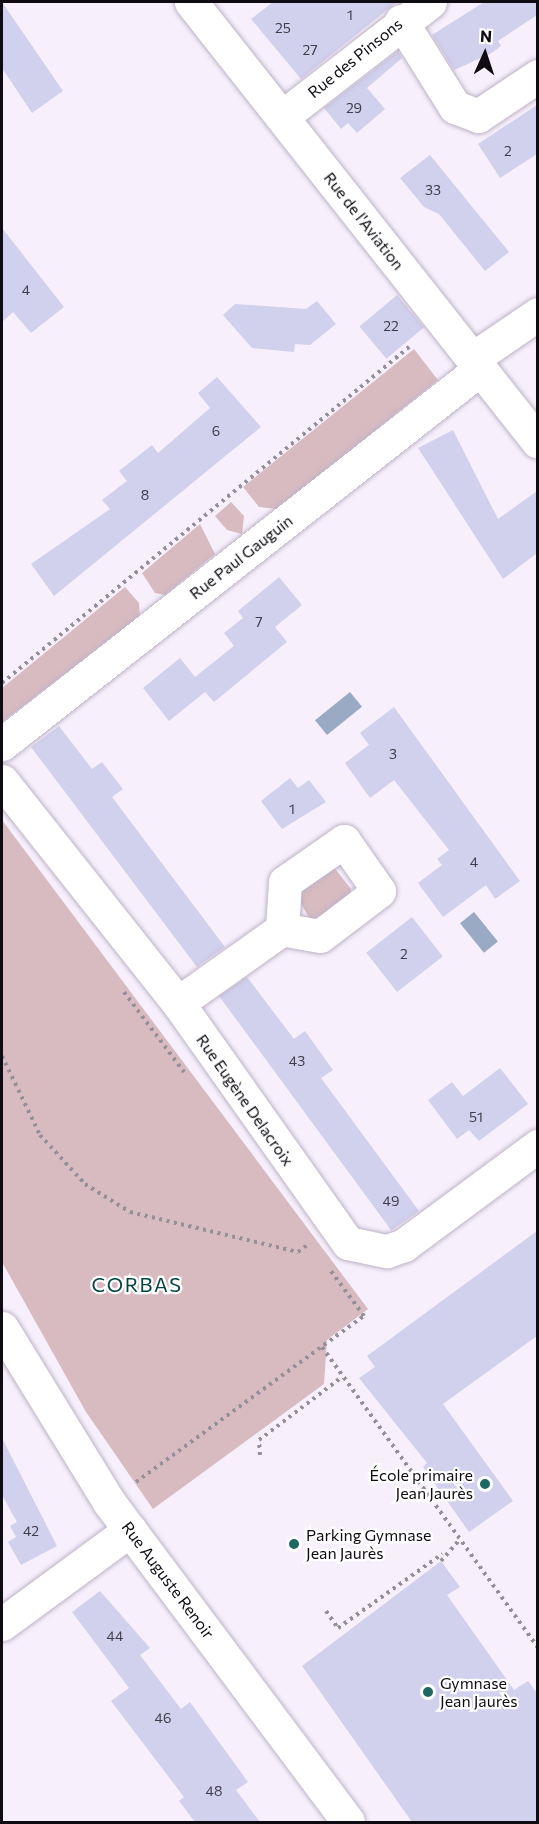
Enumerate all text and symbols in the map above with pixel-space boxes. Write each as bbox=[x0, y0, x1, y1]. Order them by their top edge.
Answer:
house number: 1 bbox=[347, 7, 353, 23]
street label: Rue des Pinsons bbox=[304, 14, 406, 102]
house number: 25 bbox=[275, 20, 291, 36]
north arrow bbox=[455, 24, 515, 84]
text: N bbox=[479, 26, 492, 45]
house number: 27 bbox=[302, 42, 318, 58]
house number: 29 bbox=[346, 100, 362, 116]
house number: 2 bbox=[504, 143, 512, 159]
street label: Rue de l'Aviation bbox=[320, 168, 408, 274]
house number: 33 bbox=[425, 182, 441, 198]
house number: 4 bbox=[22, 282, 30, 298]
house number: 22 bbox=[383, 318, 399, 334]
house number: 6 bbox=[212, 423, 220, 439]
house number: 8 bbox=[141, 487, 149, 503]
street label: Rue Paul Gauguin bbox=[186, 511, 296, 603]
house number: 7 bbox=[255, 614, 263, 630]
house number: 3 bbox=[389, 746, 397, 762]
house number: 1 bbox=[289, 801, 295, 817]
house number: 4 bbox=[470, 854, 478, 870]
house number: 2 bbox=[400, 946, 408, 962]
street label: Rue Eugène Delacroix bbox=[192, 1031, 298, 1169]
house number: 43 bbox=[289, 1053, 305, 1069]
house number: 51 bbox=[469, 1109, 483, 1125]
house number: 49 bbox=[383, 1193, 399, 1209]
district label: CORBAS bbox=[92, 1272, 182, 1296]
place label: École primaire Jean Jaurès bbox=[370, 1465, 473, 1503]
marker: École primaire Jean Jaurès bbox=[478, 1477, 492, 1491]
street label: Rue Auguste Renoir bbox=[118, 1518, 218, 1642]
house number: 42 bbox=[23, 1523, 39, 1539]
place label: Parking Gymnase Jean Jaurès bbox=[306, 1525, 431, 1563]
marker: Parking Gymnase Jean Jaurès bbox=[287, 1537, 301, 1551]
house number: 44 bbox=[107, 1628, 123, 1644]
place label: Gymnase Jean Jaurès bbox=[440, 1673, 517, 1711]
marker: Gymnase Jean Jaurès bbox=[421, 1685, 435, 1699]
house number: 46 bbox=[155, 1710, 171, 1726]
house number: 48 bbox=[206, 1783, 222, 1799]

